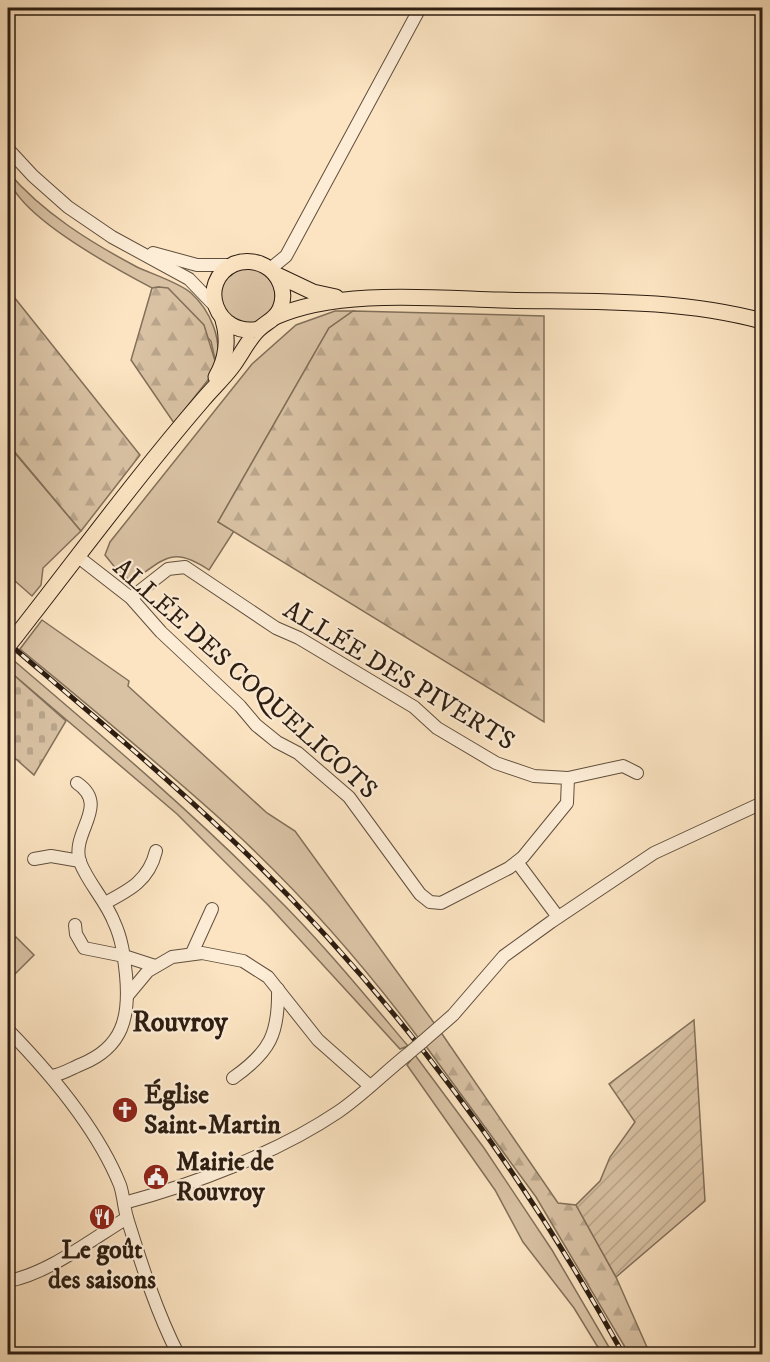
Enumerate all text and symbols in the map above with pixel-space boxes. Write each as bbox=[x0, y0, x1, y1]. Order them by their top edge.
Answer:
street label: ALLÉE DES COQUELICOTS bbox=[106, 551, 384, 807]
street label: ALLÉE DES PIVERTS bbox=[277, 594, 521, 758]
district label: Rouvroy bbox=[132, 1005, 228, 1040]
place label: Église Saint-Martin bbox=[144, 1078, 281, 1142]
church icon: Église Saint-Martin bbox=[110, 1095, 140, 1125]
place label: Mairie de Rouvroy bbox=[176, 1146, 274, 1209]
public building icon: Mairie de Rouvroy bbox=[141, 1162, 171, 1192]
restaurant icon: Le goût des saisons bbox=[87, 1202, 117, 1232]
place label: Le goût des saisons bbox=[48, 1234, 156, 1297]

